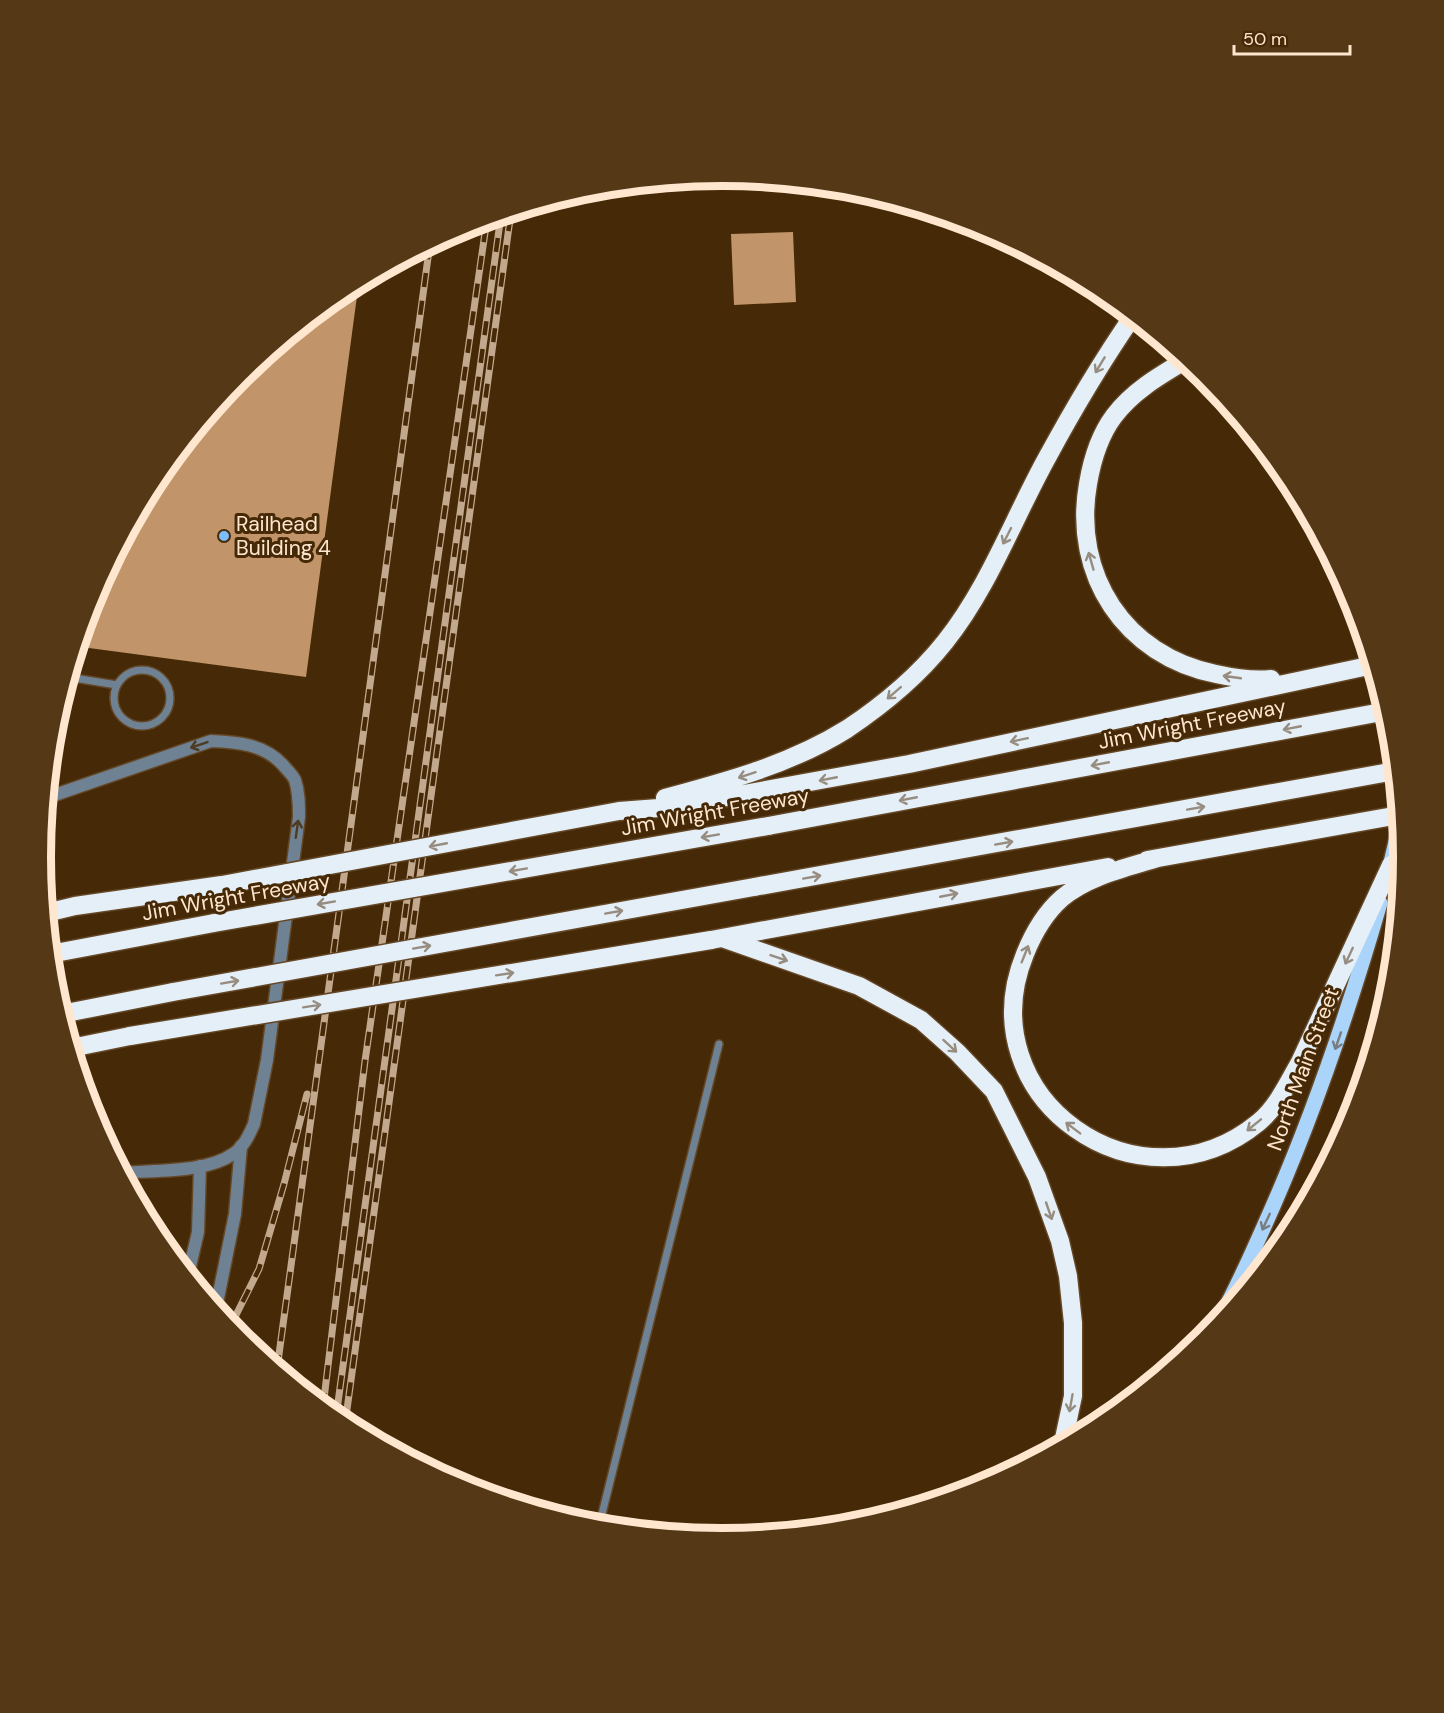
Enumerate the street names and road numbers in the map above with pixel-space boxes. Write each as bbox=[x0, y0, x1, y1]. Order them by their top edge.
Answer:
street label: Jim Wright Freeway bbox=[1096, 692, 1289, 756]
street label: Jim Wright Freeway bbox=[619, 782, 812, 842]
street label: Jim Wright Freeway bbox=[140, 867, 333, 927]
street label: North Main Street bbox=[1260, 983, 1346, 1155]

